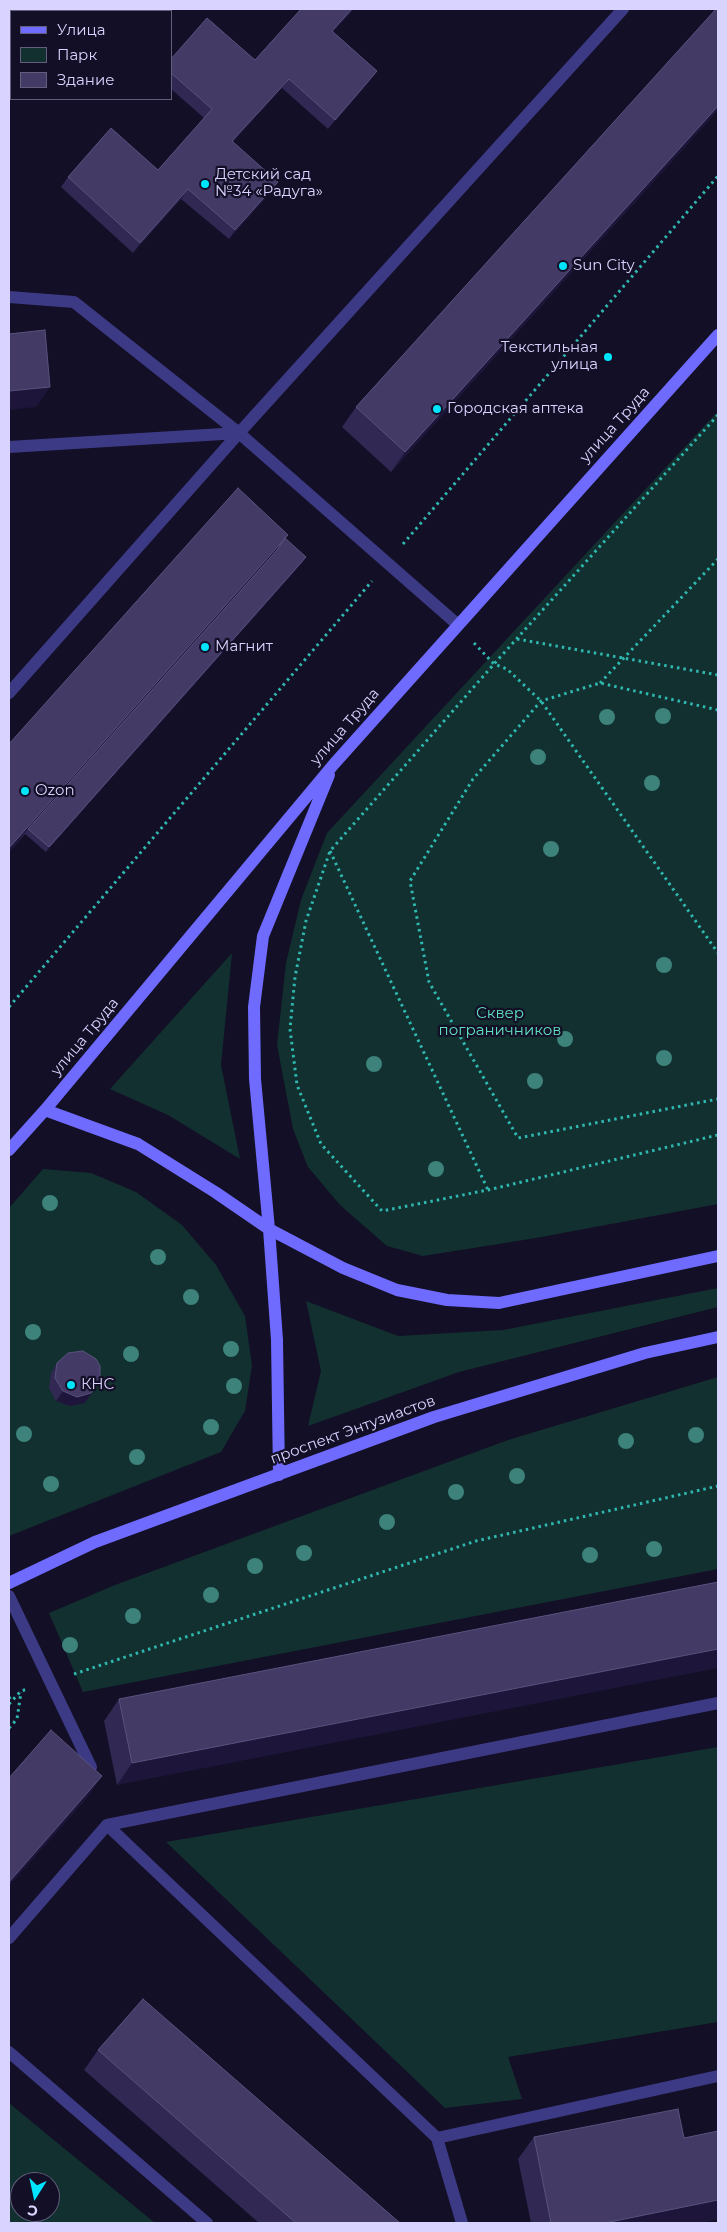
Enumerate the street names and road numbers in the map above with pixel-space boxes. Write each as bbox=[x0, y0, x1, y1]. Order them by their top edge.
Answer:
street label: улица Труда bbox=[576, 383, 654, 467]
street label: улица Труда bbox=[307, 685, 383, 769]
street label: улица Труда bbox=[47, 994, 123, 1080]
street label: проспект Энтузиастов bbox=[268, 1392, 438, 1468]

